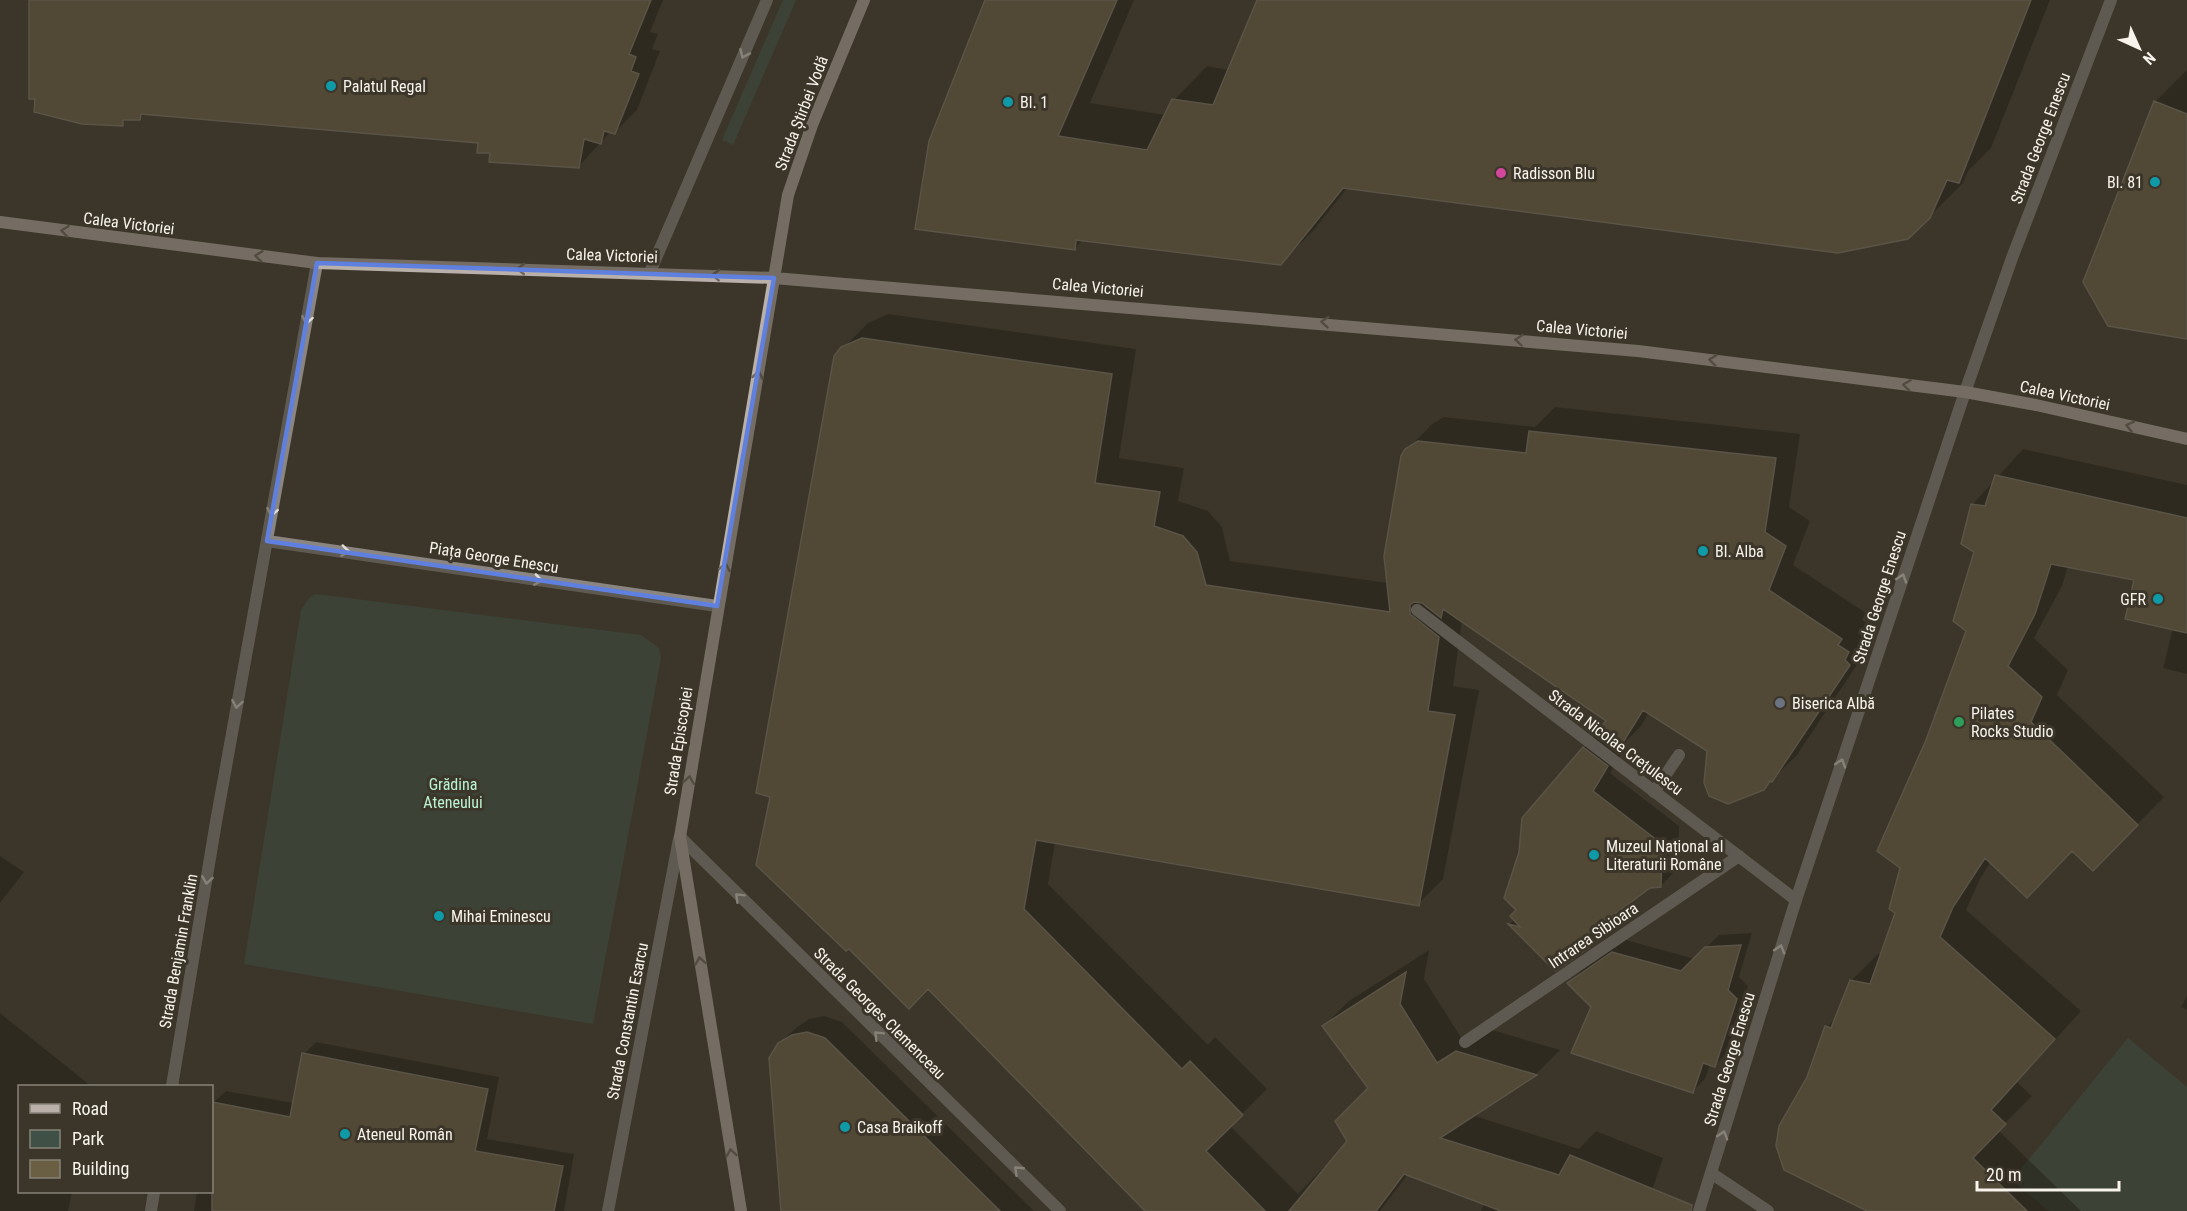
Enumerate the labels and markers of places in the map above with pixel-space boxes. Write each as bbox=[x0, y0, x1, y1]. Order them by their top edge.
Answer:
place label: Palatul Regal bbox=[343, 77, 426, 96]
marker: Palatul Regal bbox=[324, 79, 338, 93]
place label: Bl. 1 bbox=[1020, 93, 1048, 112]
marker: Bl. 1 bbox=[1001, 95, 1015, 109]
place label: Radisson Blu bbox=[1513, 164, 1595, 183]
marker: Radisson Blu bbox=[1494, 166, 1508, 180]
place label: Bl. 81 bbox=[2107, 173, 2143, 192]
marker: Bl. 81 bbox=[2148, 175, 2162, 189]
place label: Bl. Alba bbox=[1715, 542, 1764, 561]
marker: Bl. Alba bbox=[1696, 544, 1710, 558]
place label: GFR bbox=[2120, 590, 2147, 609]
marker: GFR bbox=[2151, 592, 2165, 606]
place label: Biserica Albă bbox=[1792, 694, 1875, 713]
marker: Biserica Albă bbox=[1773, 696, 1787, 710]
place label: Pilates Rocks Studio bbox=[1971, 704, 2054, 741]
marker: Pilates Rocks Studio bbox=[1952, 715, 1966, 729]
place label: Muzeul Național al Literaturii Române bbox=[1606, 837, 1723, 874]
marker: Muzeul Național al Literaturii Române bbox=[1587, 848, 1601, 862]
place label: Mihai Eminescu bbox=[451, 907, 551, 926]
marker: Mihai Eminescu bbox=[432, 909, 446, 923]
place label: Casa Braikoff bbox=[857, 1118, 942, 1137]
marker: Casa Braikoff bbox=[838, 1120, 852, 1134]
place label: Ateneul Român bbox=[357, 1125, 453, 1144]
marker: Ateneul Român bbox=[338, 1127, 352, 1141]

